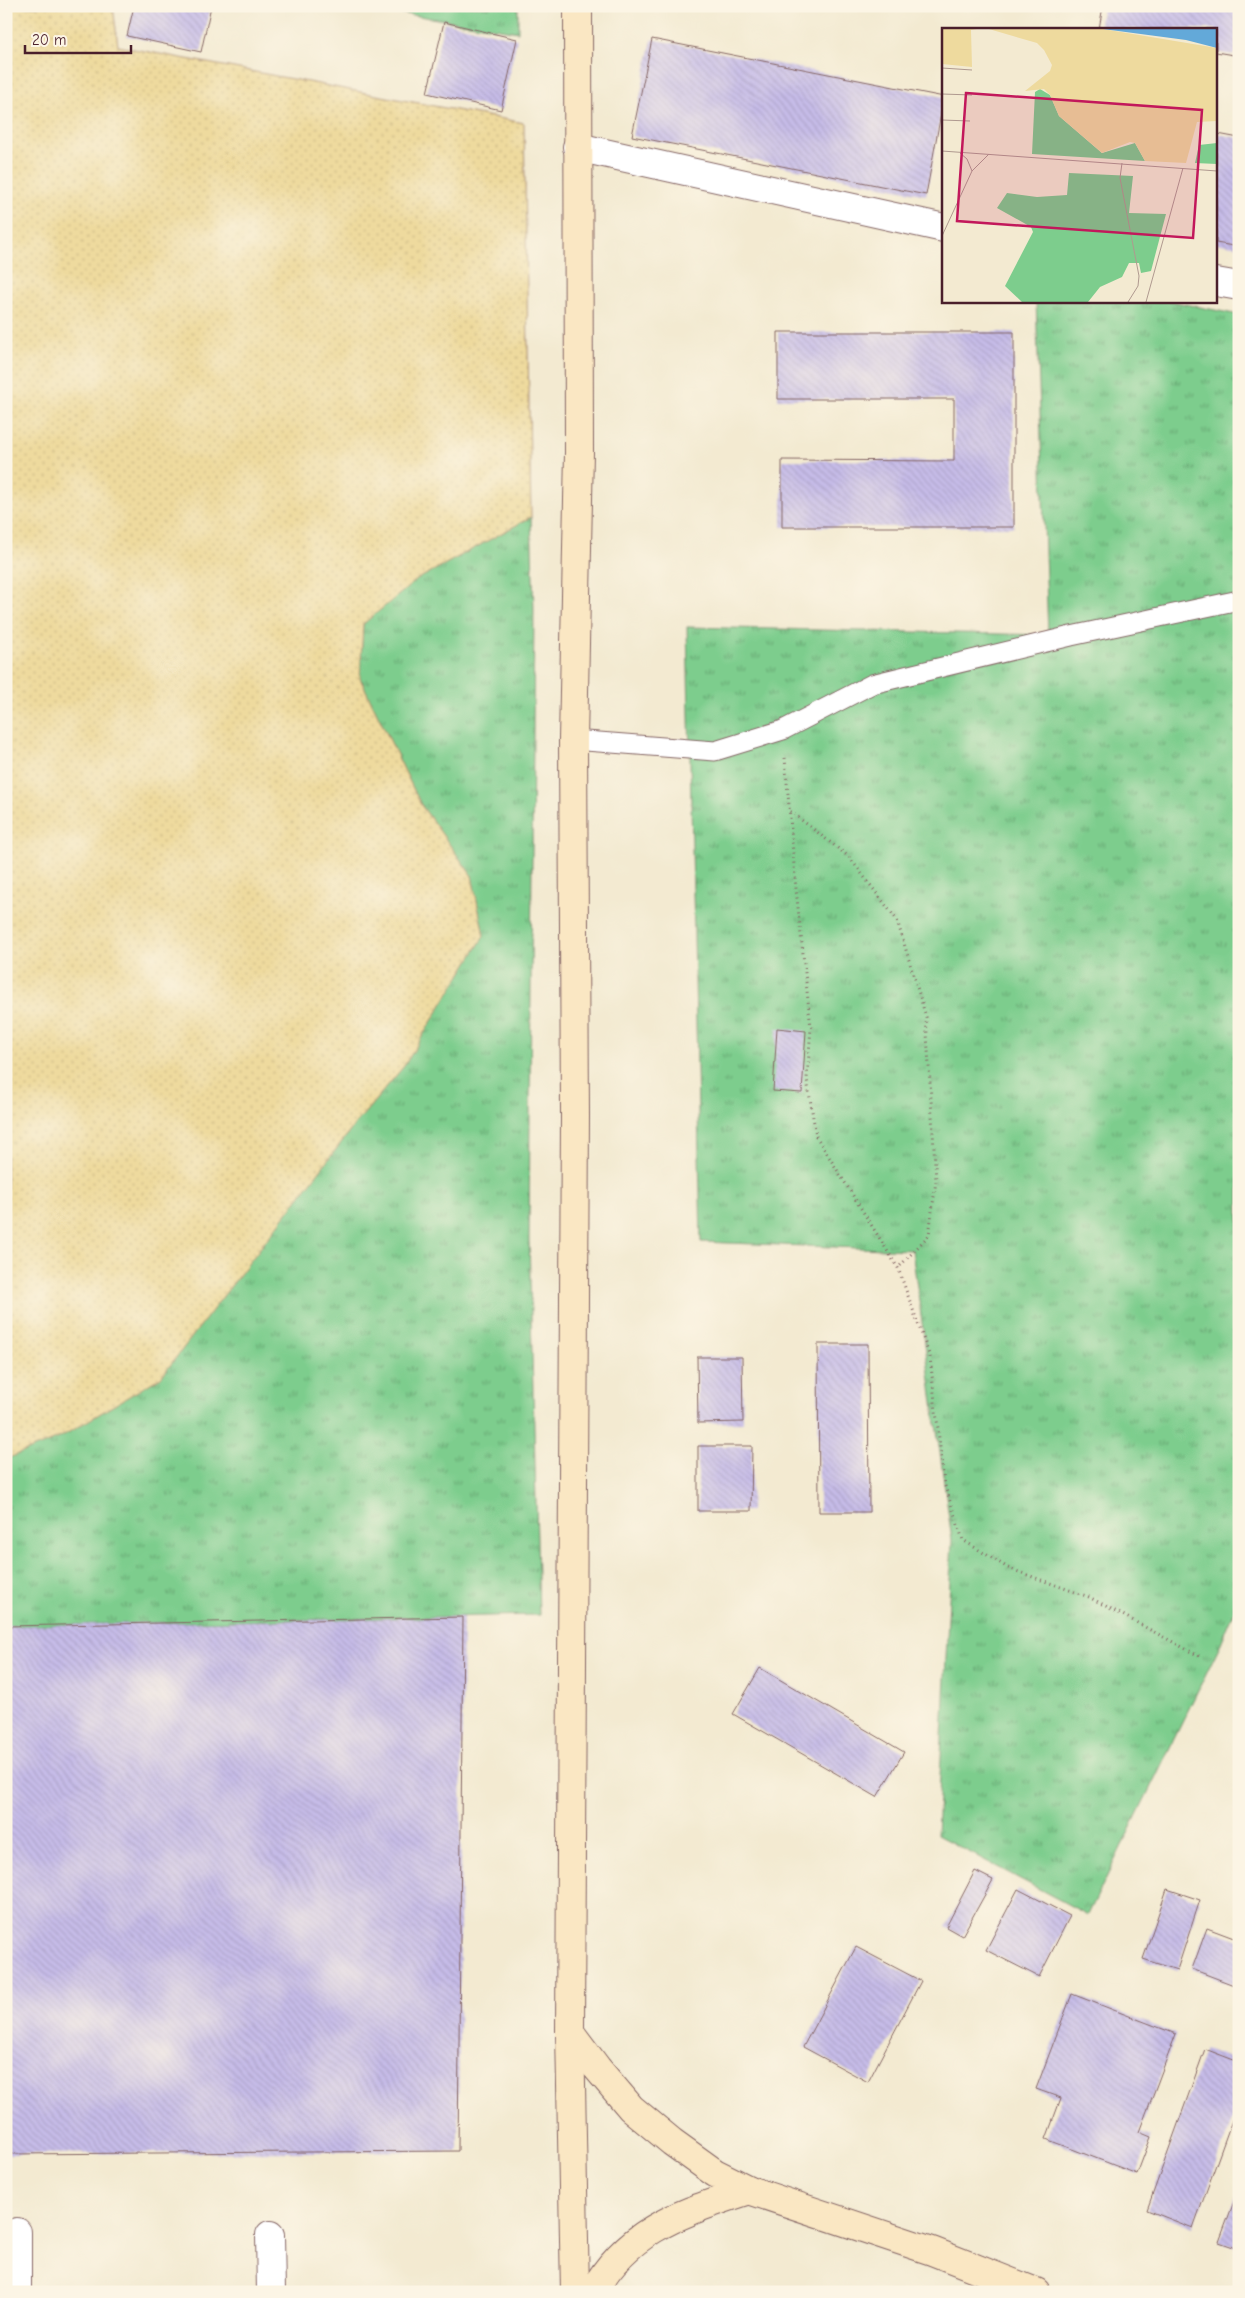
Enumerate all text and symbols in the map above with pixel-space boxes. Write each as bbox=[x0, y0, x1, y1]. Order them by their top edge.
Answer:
scale bar bbox=[25, 22, 131, 54]
inset map bbox=[942, 28, 1218, 302]
text: 20 m bbox=[32, 31, 66, 49]

